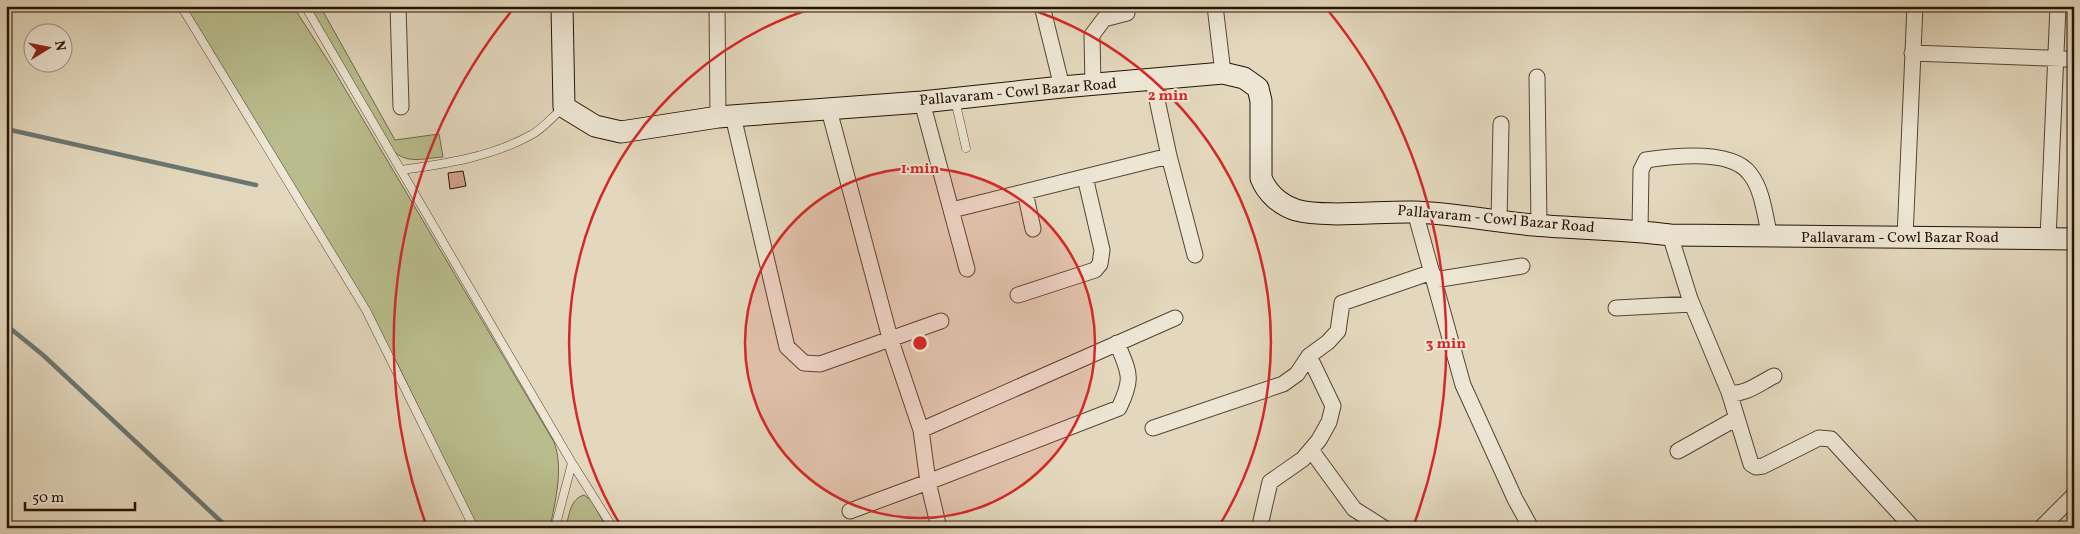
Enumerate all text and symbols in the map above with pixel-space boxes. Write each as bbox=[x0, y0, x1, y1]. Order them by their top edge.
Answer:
north arrow bbox=[22, 22, 72, 72]
text: N bbox=[49, 39, 70, 53]
street label: Pallavaram - Cowl Bazar Road bbox=[918, 74, 1118, 112]
text: 2 min bbox=[1148, 86, 1188, 107]
text: 1 min bbox=[901, 159, 939, 180]
street label: Pallavaram - Cowl Bazar Road bbox=[1396, 201, 1596, 239]
street label: Pallavaram - Cowl Bazar Road bbox=[1801, 228, 1999, 249]
centre of rings bbox=[911, 334, 929, 352]
text: 3 min bbox=[1426, 334, 1466, 355]
scale bar bbox=[25, 479, 135, 511]
text: 50 m bbox=[32, 488, 64, 509]

